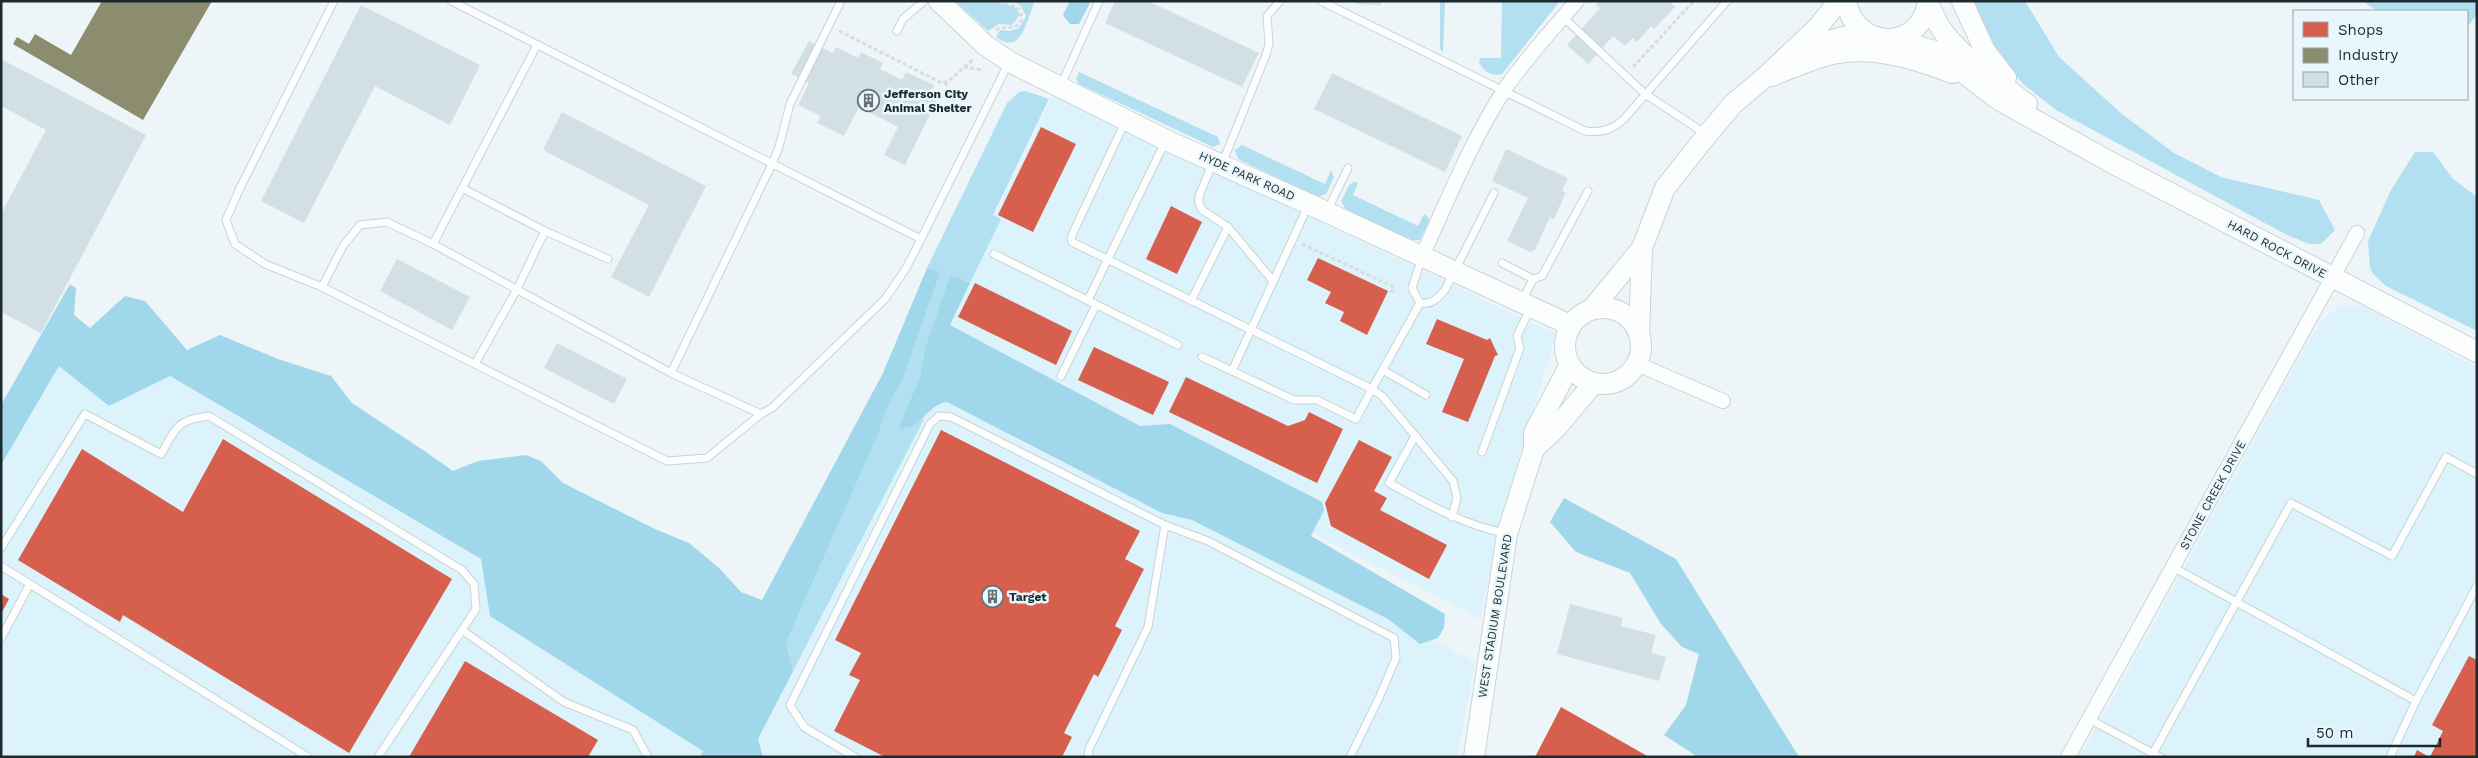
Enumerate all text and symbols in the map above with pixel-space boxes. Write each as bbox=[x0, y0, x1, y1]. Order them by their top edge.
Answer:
legend bbox=[2293, 10, 2468, 100]
text: Shops bbox=[2338, 21, 2383, 39]
text: Industry bbox=[2338, 46, 2399, 64]
text: Other bbox=[2338, 71, 2380, 89]
place label: Jefferson City Animal Shelter bbox=[884, 87, 973, 115]
building icon: Jefferson City Animal Shelter bbox=[856, 89, 880, 113]
street label: HYDE PARK ROAD bbox=[1197, 149, 1297, 203]
street label: HARD ROCK DRIVE bbox=[2225, 217, 2329, 281]
street label: STONE CREEK DRIVE bbox=[2177, 438, 2249, 552]
street label: WEST STADIUM BOULEVARD bbox=[1475, 533, 1515, 699]
building icon: Target bbox=[981, 585, 1005, 609]
place label: Target bbox=[1009, 590, 1047, 604]
scale bar bbox=[2308, 716, 2440, 748]
text: 50 m bbox=[2316, 724, 2353, 742]

